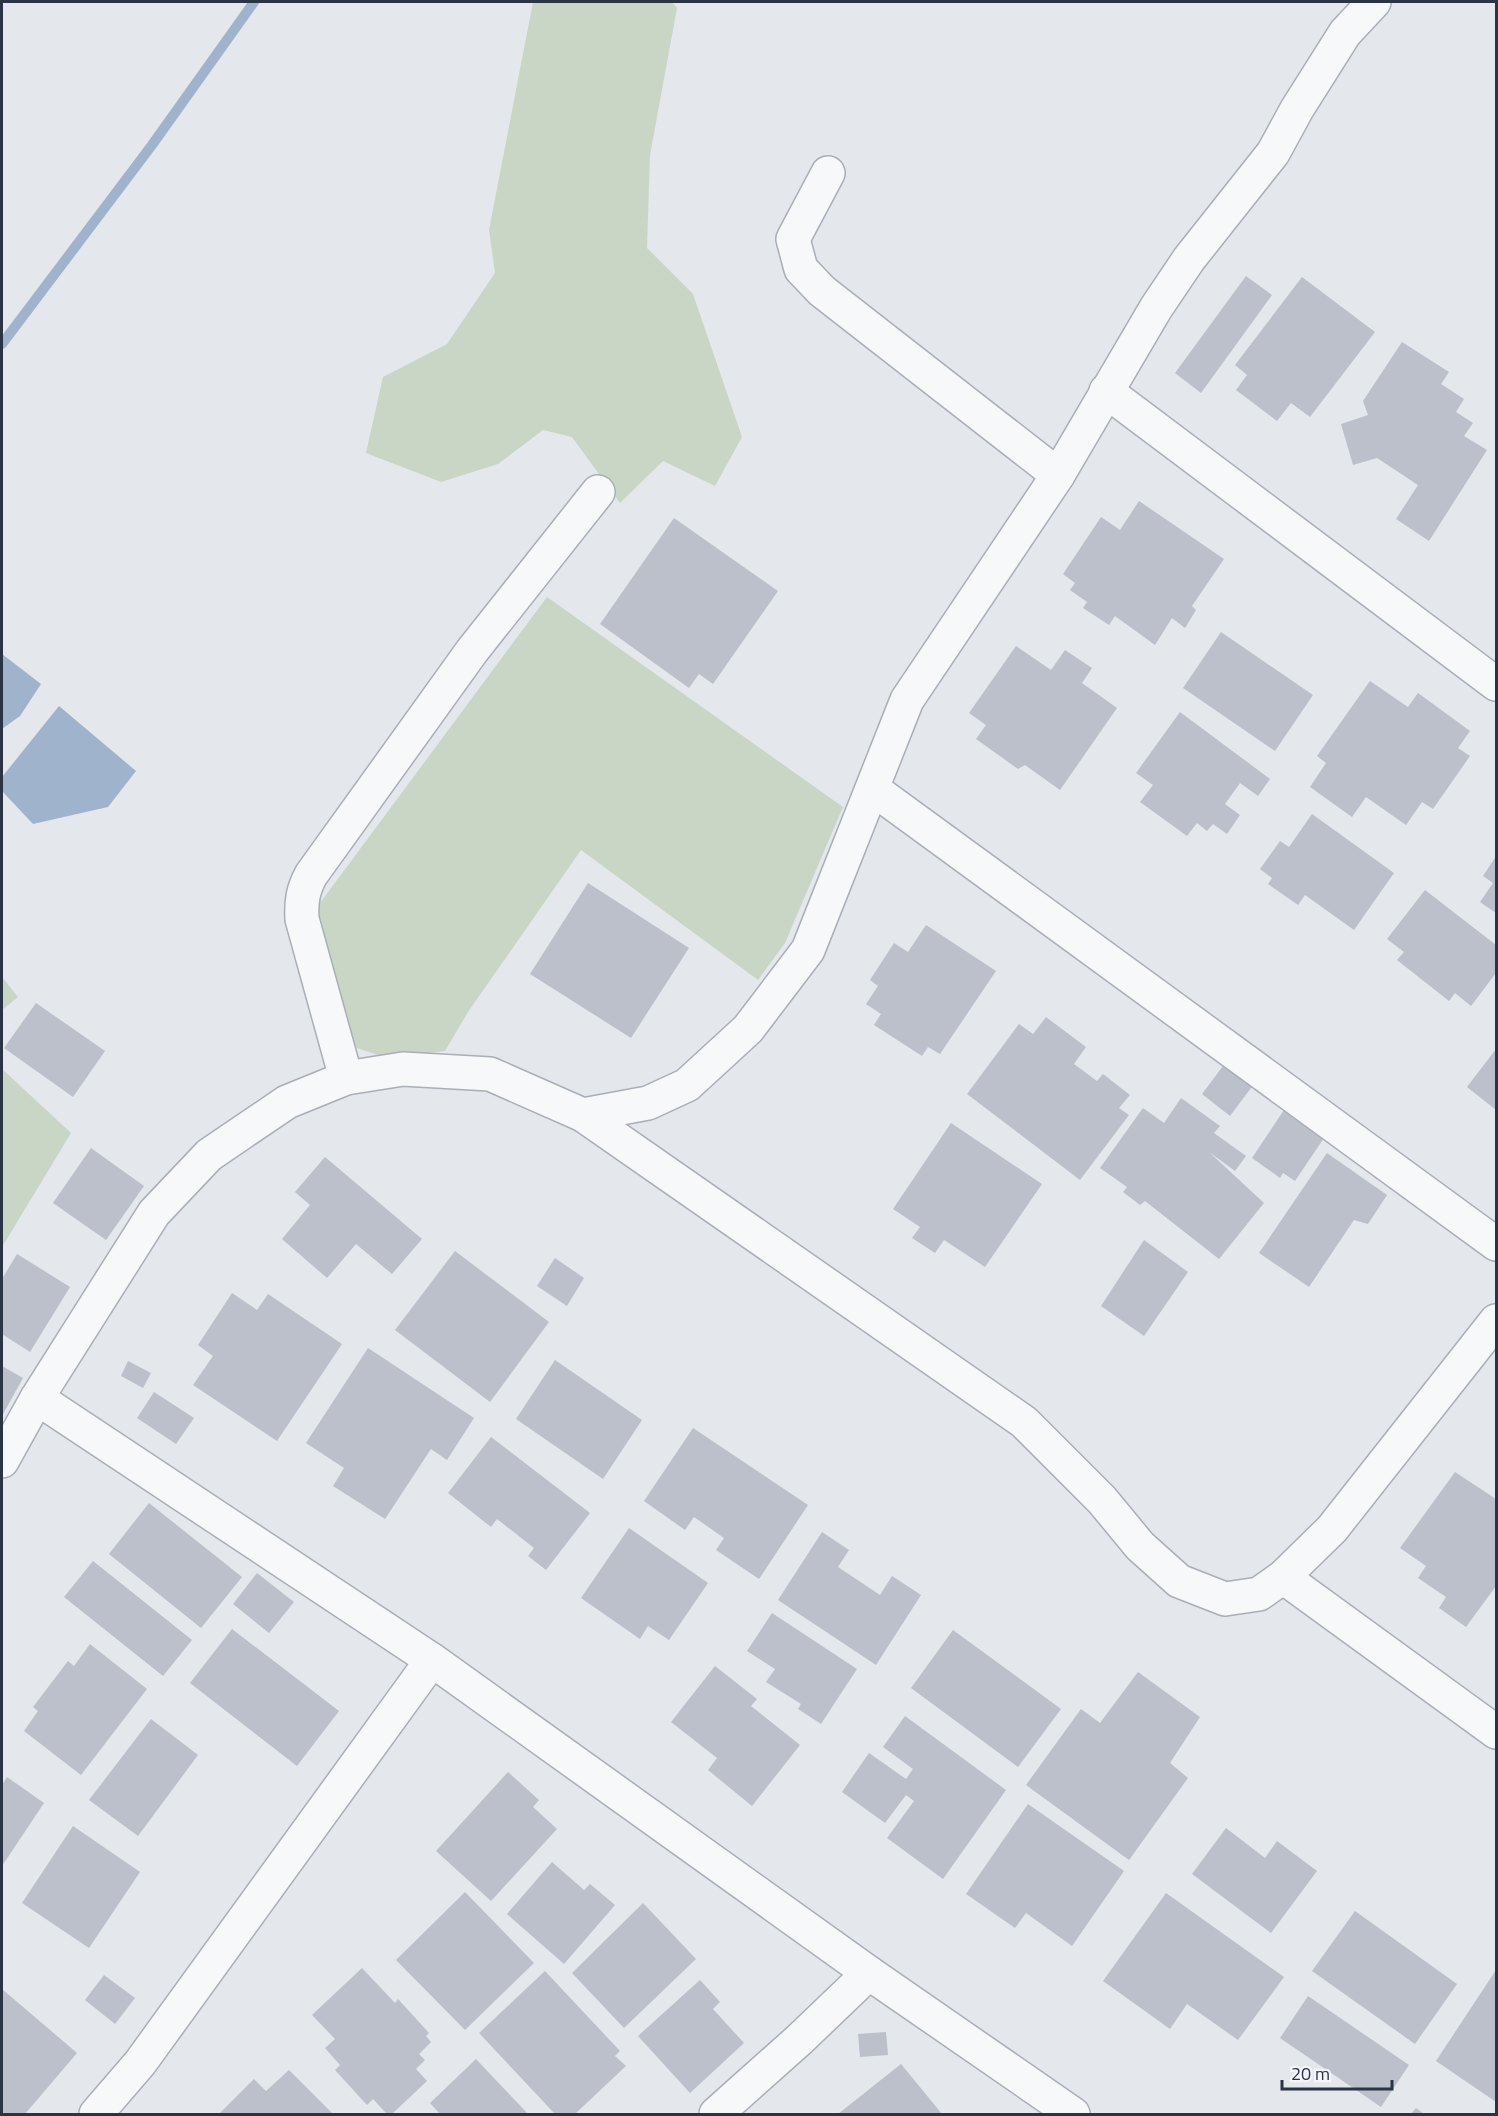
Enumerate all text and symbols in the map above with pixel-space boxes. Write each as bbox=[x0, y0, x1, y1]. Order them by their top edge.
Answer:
scale bar bbox=[1282, 2053, 1392, 2091]
text: 20 m bbox=[1291, 2060, 1330, 2087]

